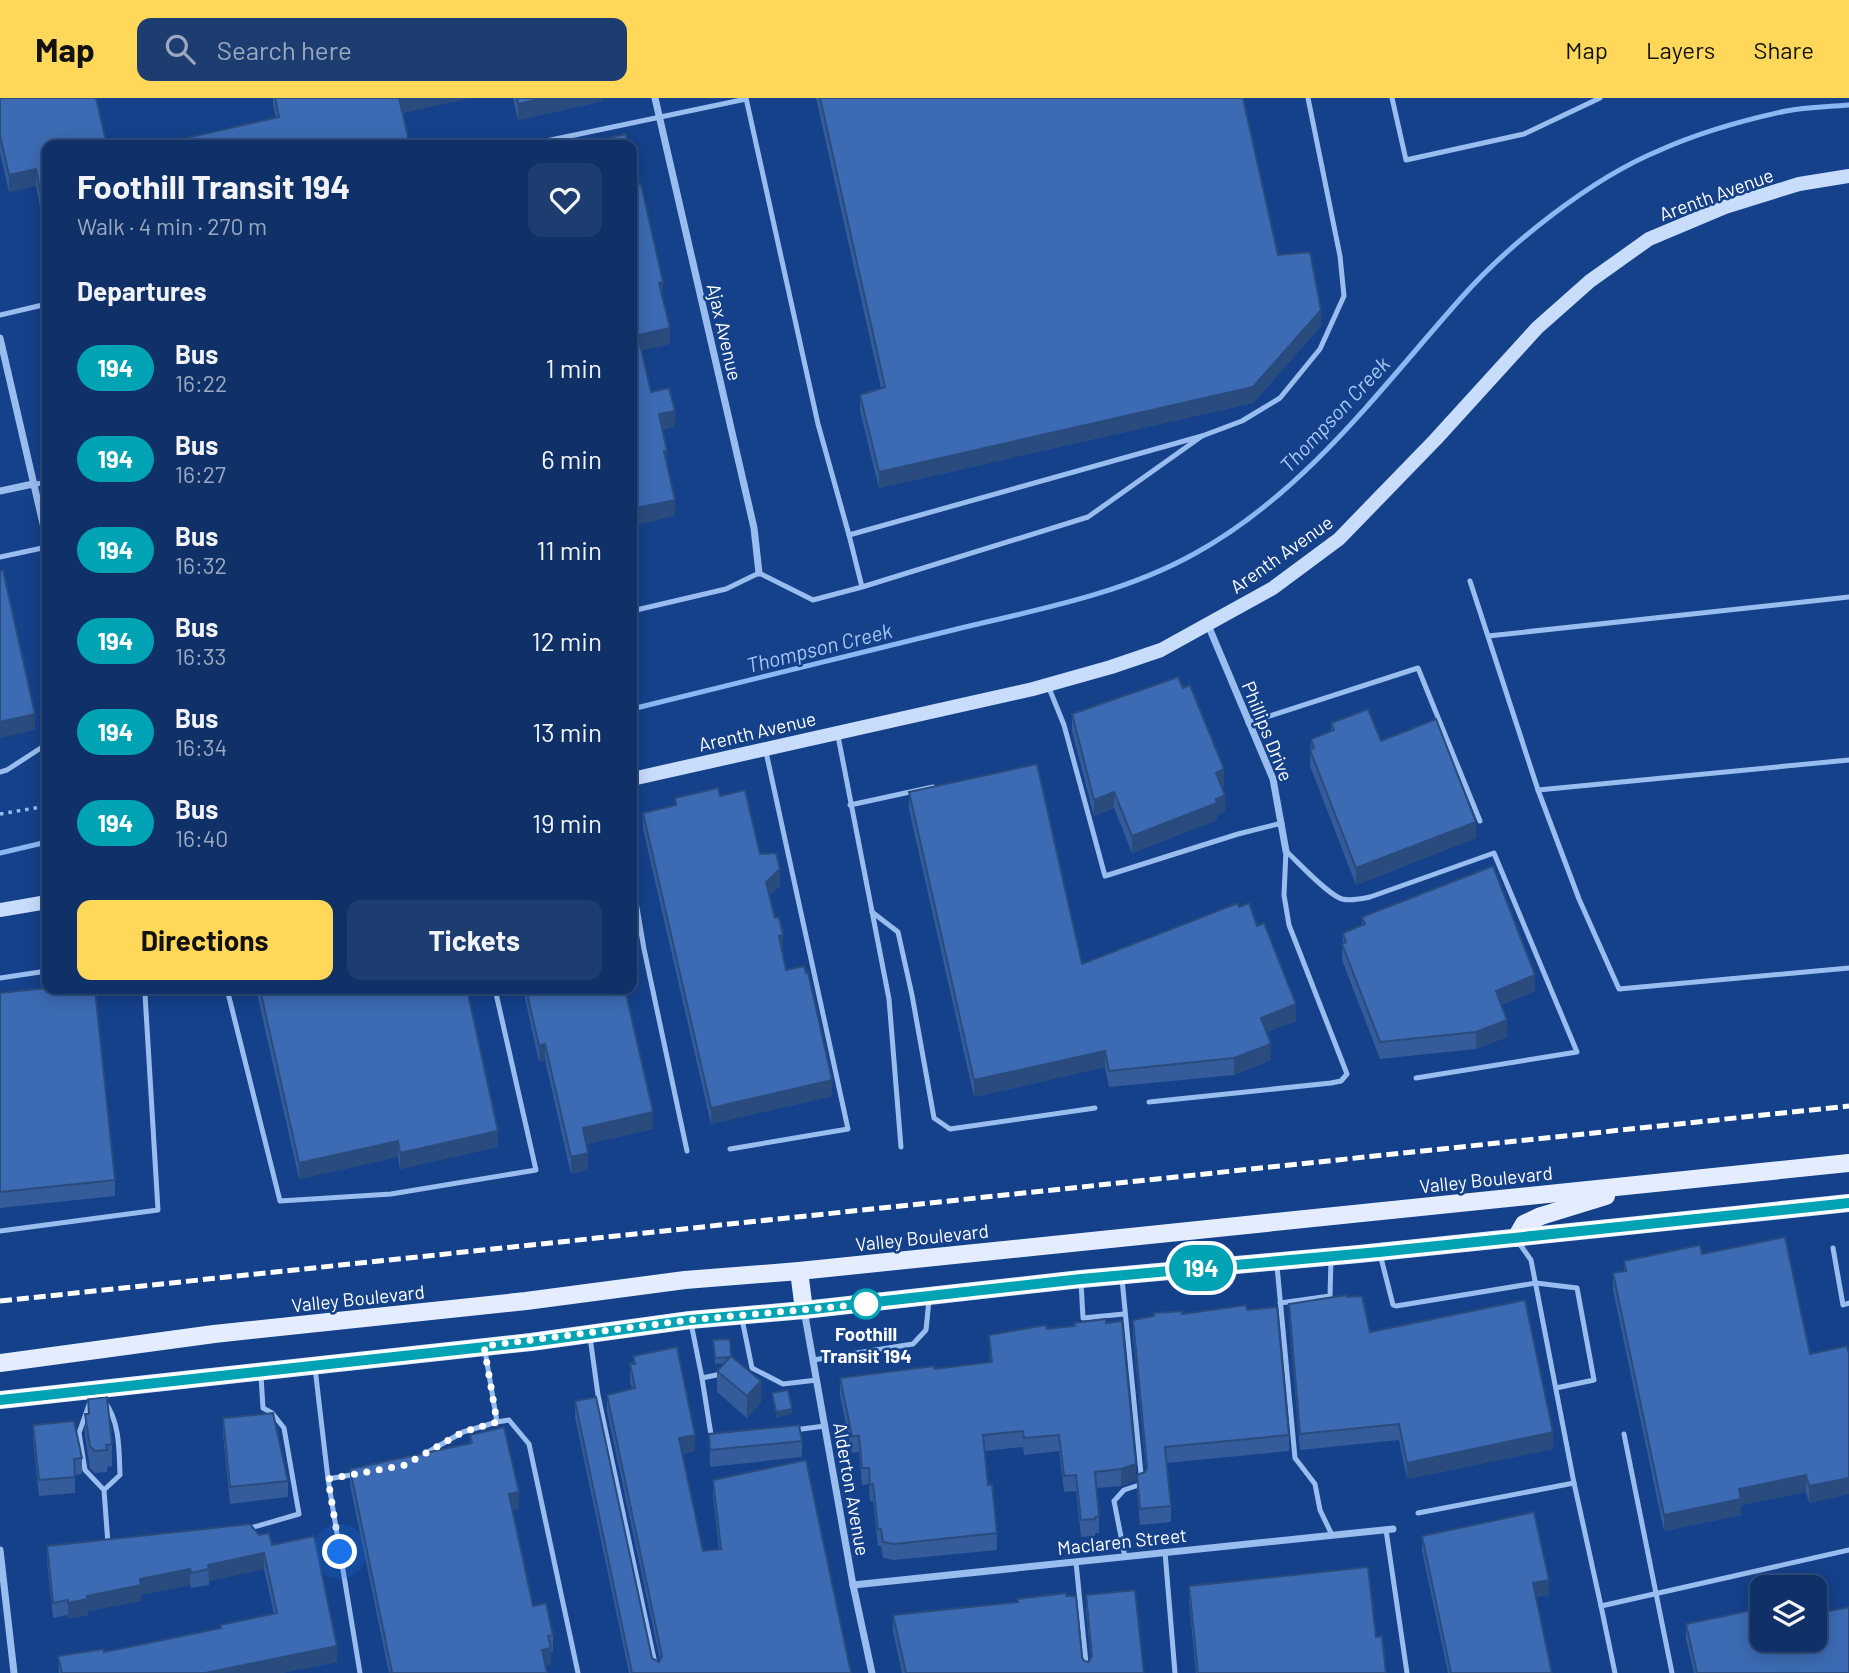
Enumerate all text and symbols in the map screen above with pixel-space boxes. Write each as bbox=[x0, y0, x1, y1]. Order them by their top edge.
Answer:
search box bbox=[137, 18, 627, 81]
text: Map bbox=[35, 29, 95, 69]
icon: search bbox=[161, 30, 199, 68]
text: Search here bbox=[217, 34, 352, 65]
text: Map bbox=[1565, 35, 1608, 64]
text: Layers bbox=[1646, 35, 1715, 64]
text: Share bbox=[1753, 35, 1814, 64]
button: heart bbox=[528, 163, 602, 237]
street label: Arenth Avenue bbox=[1656, 163, 1776, 225]
text: Foothill Transit 194 bbox=[77, 166, 350, 206]
text: Walk · 4 min · 270 m bbox=[77, 212, 267, 240]
text: Departures bbox=[77, 275, 207, 306]
street label: Ajax Avenue bbox=[703, 281, 747, 383]
text: Bus bbox=[175, 338, 218, 369]
water label: Thompson Creek bbox=[1274, 350, 1395, 477]
text: 1 min bbox=[546, 352, 602, 383]
text: 194 bbox=[98, 353, 133, 382]
text: 16:22 bbox=[175, 369, 227, 397]
text: Bus bbox=[175, 429, 218, 460]
text: 6 min bbox=[541, 443, 602, 474]
text: 194 bbox=[98, 444, 133, 473]
text: 16:27 bbox=[175, 460, 226, 488]
street label: Arenth Avenue bbox=[1225, 510, 1337, 598]
text: Bus bbox=[175, 520, 218, 551]
text: 11 min bbox=[536, 534, 602, 565]
text: 194 bbox=[98, 535, 133, 564]
text: 16:32 bbox=[175, 551, 227, 579]
text: Bus bbox=[175, 611, 218, 642]
water label: Thompson Creek bbox=[744, 617, 895, 677]
text: 12 min bbox=[532, 625, 602, 656]
text: 194 bbox=[98, 626, 133, 655]
text: 16:33 bbox=[175, 642, 226, 670]
street label: Phillips Drive bbox=[1238, 678, 1298, 784]
text: Bus bbox=[175, 702, 218, 733]
street label: Arenth Avenue bbox=[696, 706, 818, 756]
text: 13 min bbox=[532, 716, 602, 747]
text: 194 bbox=[98, 717, 133, 746]
text: 16:34 bbox=[175, 733, 227, 761]
text: Bus bbox=[175, 793, 218, 824]
text: 19 min bbox=[532, 807, 602, 838]
text: 194 bbox=[98, 808, 133, 837]
text: 16:40 bbox=[175, 824, 228, 852]
button: Directions bbox=[77, 900, 333, 980]
button: Tickets bbox=[347, 900, 602, 980]
street label: Valley Boulevard bbox=[1418, 1161, 1554, 1197]
street label: Valley Boulevard bbox=[854, 1219, 990, 1255]
line badge: 194 bbox=[1161, 1245, 1241, 1291]
text: 194 bbox=[1183, 1253, 1219, 1282]
street label: Valley Boulevard bbox=[290, 1280, 426, 1316]
marker: Foothill Transit 194 bbox=[851, 1289, 881, 1319]
place label: Foothill Transit 194 bbox=[820, 1322, 912, 1367]
street label: Alderton Avenue bbox=[829, 1421, 875, 1557]
street label: Maclaren Street bbox=[1056, 1523, 1188, 1559]
your location bbox=[322, 1534, 357, 1569]
map controls bbox=[1750, 1575, 1827, 1652]
button: layers bbox=[1750, 1575, 1827, 1652]

